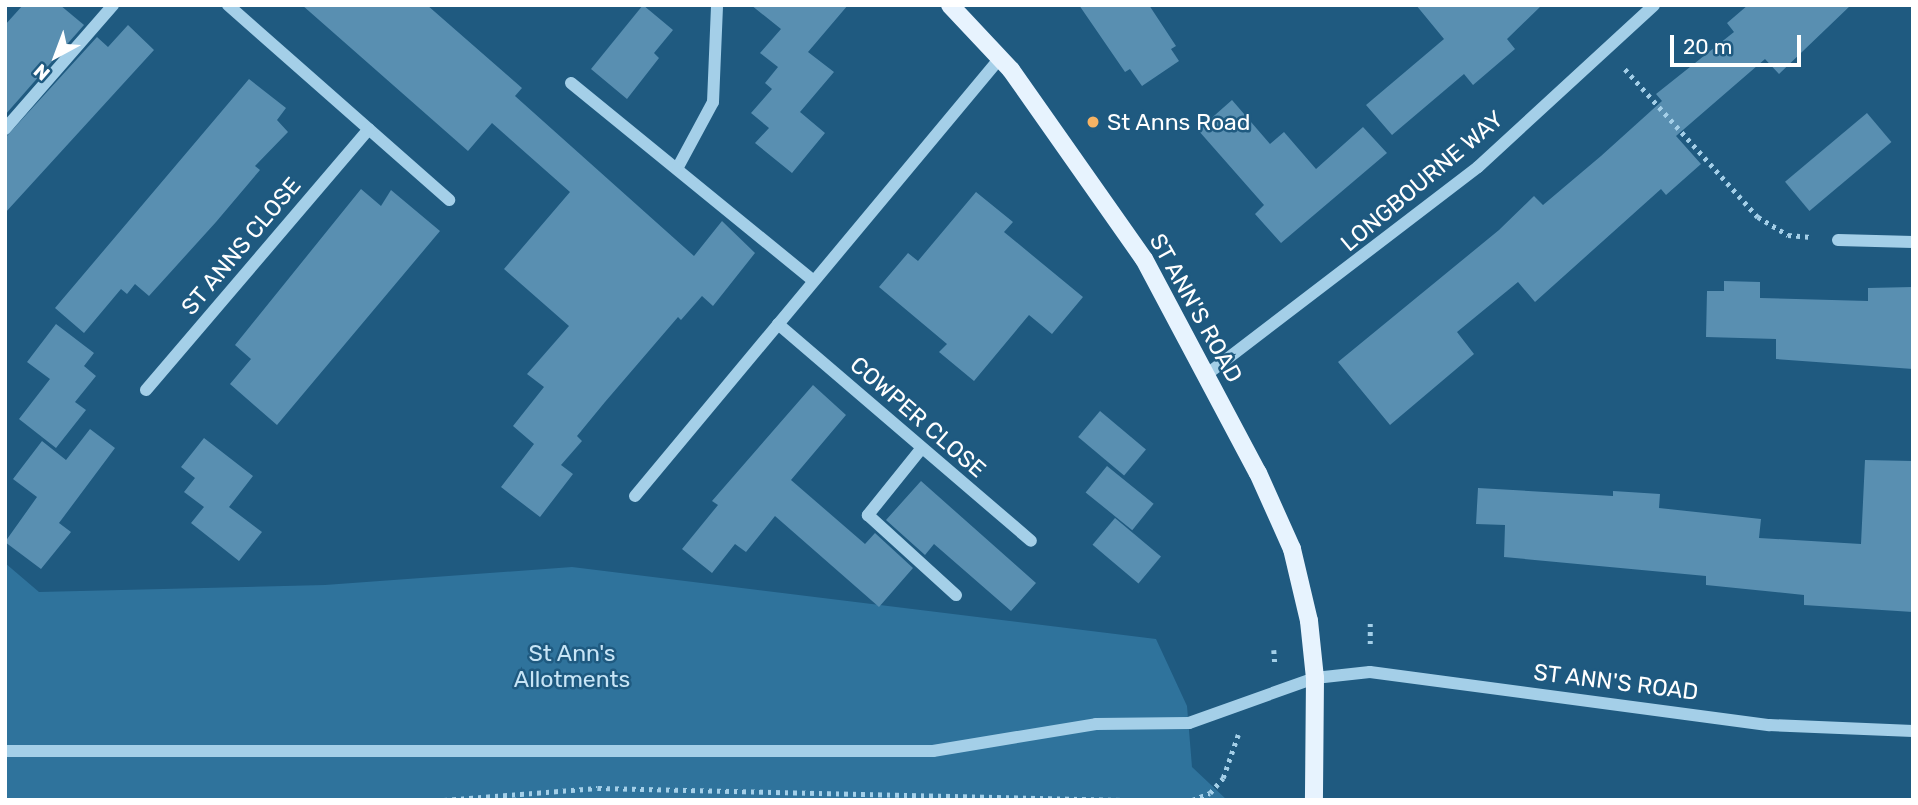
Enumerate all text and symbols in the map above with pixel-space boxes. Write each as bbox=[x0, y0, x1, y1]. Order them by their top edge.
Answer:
north arrow bbox=[21, 21, 91, 91]
scale bar bbox=[1673, 21, 1804, 65]
text: 20 m bbox=[1683, 34, 1732, 59]
text: N bbox=[29, 59, 55, 85]
street label: LONGBOURNE WAY bbox=[1335, 105, 1509, 257]
place label: St Anns Road bbox=[1107, 108, 1251, 136]
marker: St Anns Road bbox=[1085, 114, 1101, 130]
street label: ST ANNS CLOSE bbox=[175, 171, 307, 321]
street label: ST ANN'S ROAD bbox=[1143, 228, 1249, 388]
street label: COWPER CLOSE bbox=[845, 351, 991, 483]
park label: St Ann's Allotments bbox=[514, 639, 630, 693]
street label: ST ANN'S ROAD bbox=[1531, 658, 1701, 706]

